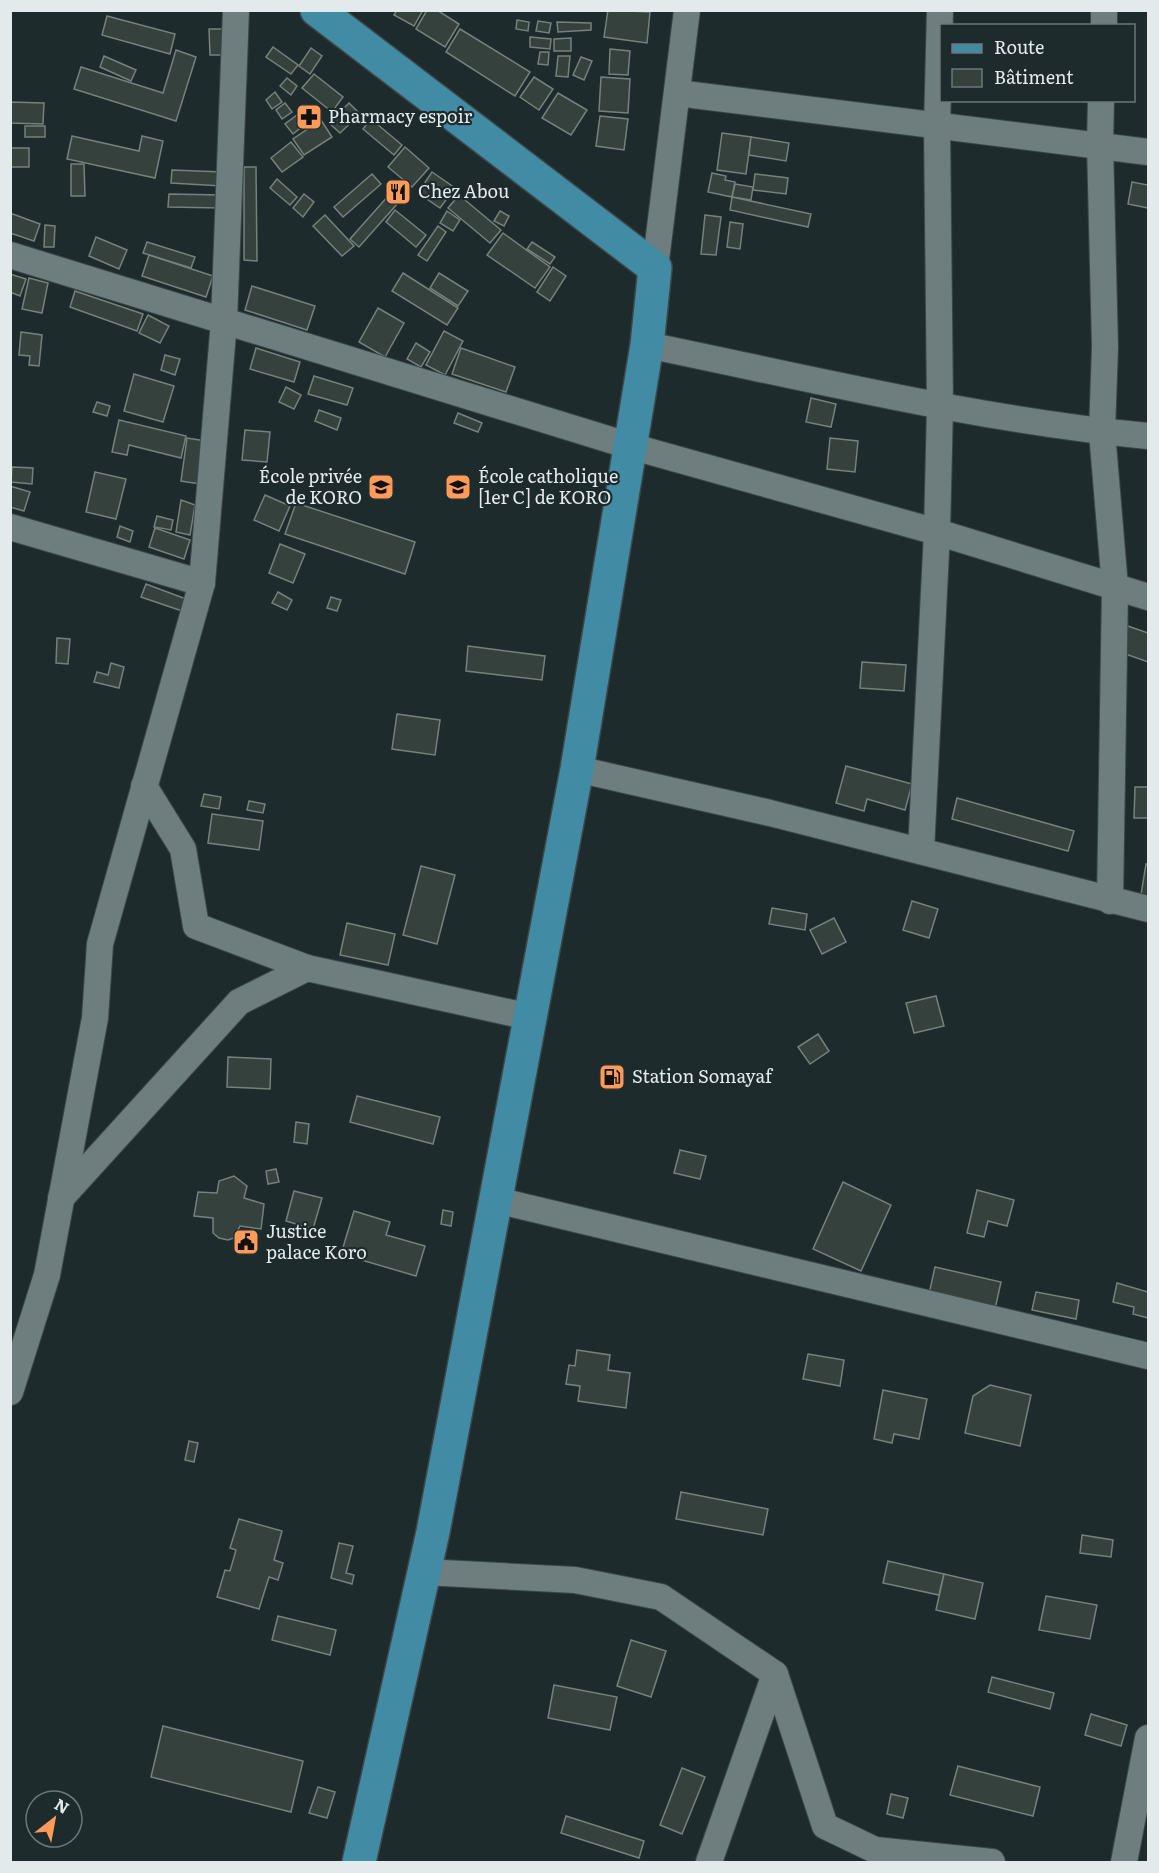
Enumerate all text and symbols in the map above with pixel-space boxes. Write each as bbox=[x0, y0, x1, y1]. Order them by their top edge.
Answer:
legend bbox=[940, 24, 1135, 102]
text: Route bbox=[994, 33, 1044, 60]
text: Bâtiment bbox=[994, 63, 1074, 90]
pharmacy icon: Pharmacy espoir bbox=[294, 102, 324, 132]
place label: Pharmacy espoir bbox=[328, 102, 473, 129]
restaurant icon: Chez Abou bbox=[383, 177, 413, 207]
place label: Chez Abou bbox=[418, 177, 509, 204]
place label: École privée de KORO bbox=[259, 462, 362, 510]
place label: École catholique [1er C] de KORO bbox=[478, 462, 618, 510]
school or university icon: École privée de KORO bbox=[366, 472, 396, 502]
school or university icon: École catholique [1er C] de KORO bbox=[443, 472, 473, 502]
fuel station icon: Station Somayaf bbox=[597, 1062, 627, 1092]
place label: Station Somayaf bbox=[632, 1062, 774, 1089]
place label: Justice palace Koro bbox=[266, 1217, 367, 1265]
public building icon: Justice palace Koro bbox=[231, 1227, 261, 1257]
north arrow bbox=[24, 1789, 84, 1849]
text: N bbox=[50, 1792, 74, 1819]

